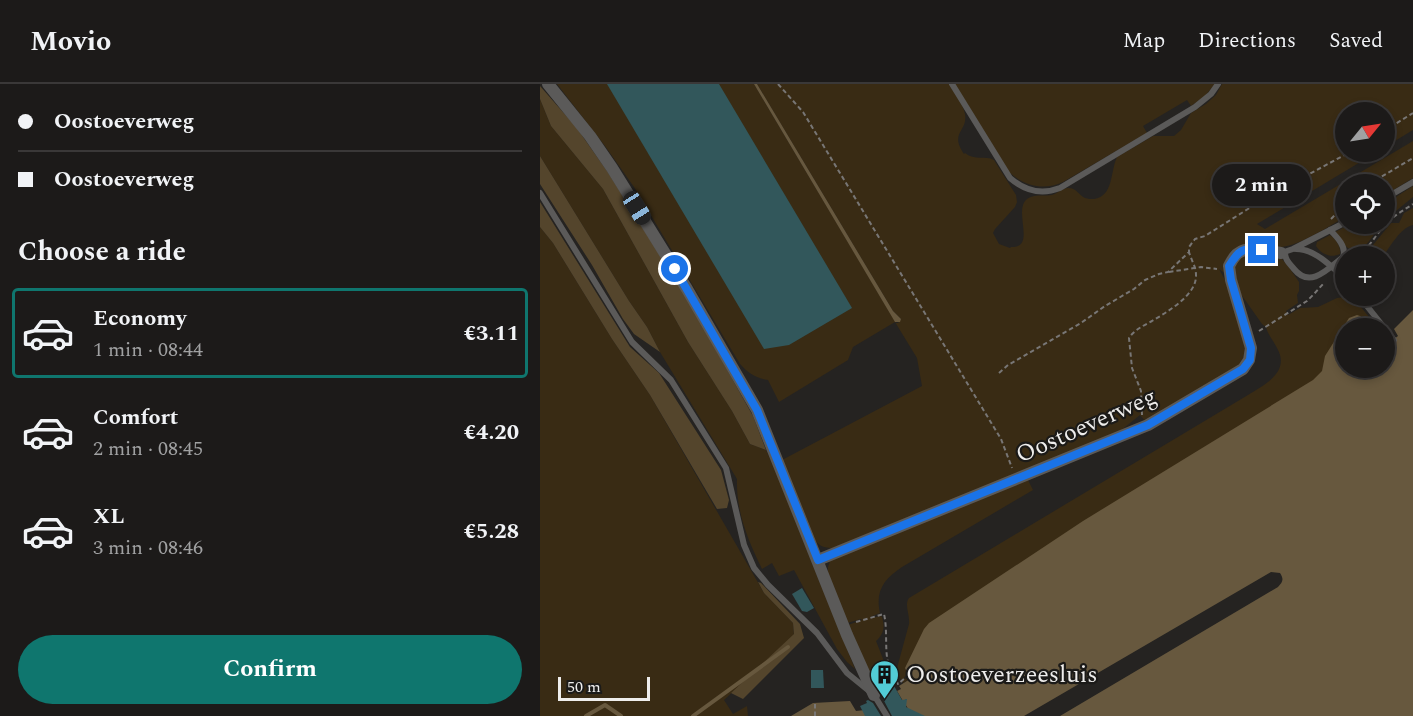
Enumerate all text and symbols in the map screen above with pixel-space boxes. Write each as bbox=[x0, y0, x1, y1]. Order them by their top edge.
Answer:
text: Movio bbox=[30, 20, 111, 63]
text: Map bbox=[1123, 25, 1165, 57]
text: Directions bbox=[1198, 25, 1296, 57]
text: Saved bbox=[1329, 25, 1383, 57]
north arrow bbox=[1335, 102, 1395, 162]
map controls bbox=[1335, 102, 1395, 378]
text: Oostoeverweg bbox=[54, 105, 194, 138]
text: Oostoeverweg bbox=[54, 163, 194, 196]
callout: 2 min bbox=[1212, 163, 1311, 205]
text: 2 min bbox=[1235, 170, 1288, 200]
button: locate bbox=[1335, 174, 1395, 234]
car bbox=[620, 188, 654, 228]
text: Choose a ride bbox=[18, 231, 186, 273]
route end bbox=[1248, 236, 1275, 263]
button: + bbox=[1335, 246, 1395, 306]
route start bbox=[661, 255, 688, 282]
text: Economy bbox=[93, 302, 186, 335]
icon: car bbox=[21, 306, 75, 360]
text: €3.11 bbox=[464, 317, 519, 350]
button: − bbox=[1335, 318, 1395, 378]
text: 1 min · 08:44 bbox=[93, 335, 203, 365]
street label: Oostoeverweg bbox=[1010, 379, 1163, 473]
text: Comfort bbox=[93, 401, 178, 434]
icon: car bbox=[21, 405, 75, 459]
text: €4.20 bbox=[464, 416, 519, 449]
text: 2 min · 08:45 bbox=[93, 434, 203, 464]
text: XL bbox=[93, 500, 124, 533]
icon: car bbox=[21, 504, 75, 558]
text: €5.28 bbox=[464, 515, 519, 548]
text: 3 min · 08:46 bbox=[93, 533, 203, 563]
button: Confirm bbox=[18, 635, 522, 704]
place label: Oostoeverzeesluis bbox=[906, 657, 1098, 693]
building icon: Oostoeverzeesluis bbox=[869, 658, 901, 700]
scale bar bbox=[558, 674, 650, 702]
text: 50 m bbox=[567, 675, 601, 699]

